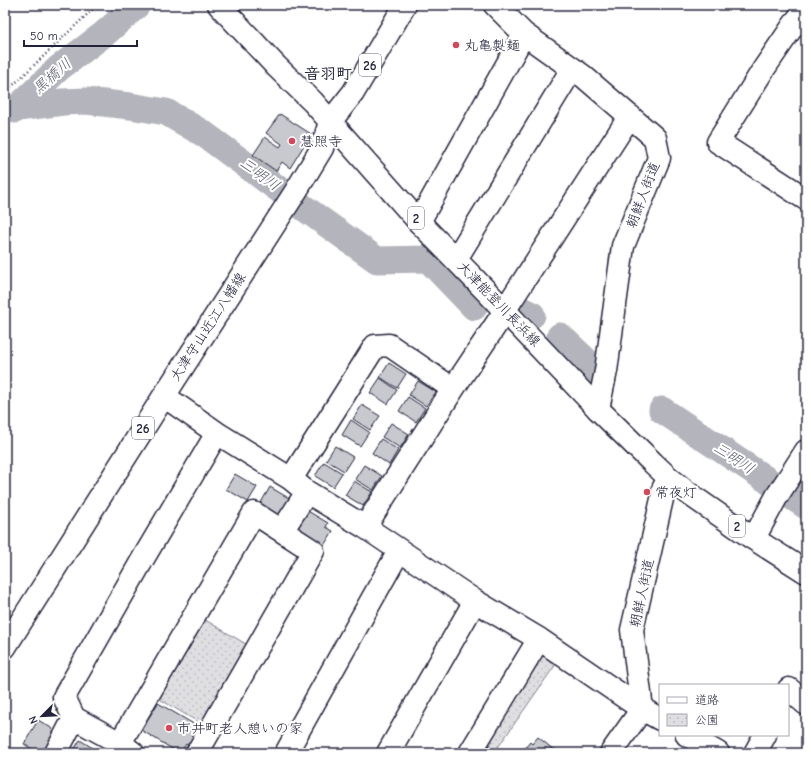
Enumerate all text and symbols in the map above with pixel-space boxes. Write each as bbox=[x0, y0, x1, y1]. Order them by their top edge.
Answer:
scale bar bbox=[24, 22, 137, 48]
text: 50 m bbox=[30, 29, 58, 43]
place label: 丸亀製麺 bbox=[464, 37, 520, 54]
marker: 丸亀製麺 bbox=[451, 40, 461, 50]
water label: 黒橋川 bbox=[29, 54, 75, 98]
road number: 26 bbox=[359, 54, 381, 76]
district label: 音羽町 bbox=[304, 65, 352, 83]
place label: 慧照寺 bbox=[300, 133, 342, 150]
marker: 慧照寺 bbox=[287, 136, 297, 146]
water label: 三明川 bbox=[237, 153, 283, 195]
street label: 朝鮮人街道 bbox=[623, 159, 663, 231]
road number: 2 bbox=[408, 207, 424, 229]
street label: 大津能登川長浜線 bbox=[454, 258, 544, 350]
street label: 大津守山近江八幡線 bbox=[167, 270, 249, 384]
road number: 26 bbox=[132, 417, 154, 439]
water label: 三明川 bbox=[710, 438, 758, 478]
place label: 常夜灯 bbox=[655, 484, 697, 501]
marker: 常夜灯 bbox=[642, 487, 652, 497]
road number: 2 bbox=[729, 515, 745, 537]
street label: 朝鮮人街道 bbox=[626, 557, 658, 629]
legend bbox=[659, 684, 789, 736]
text: 道路 bbox=[695, 693, 719, 707]
north arrow bbox=[22, 696, 62, 736]
text: 公園 bbox=[695, 713, 719, 727]
text: N bbox=[26, 714, 41, 726]
place label: 市井町老人憩いの家 bbox=[177, 720, 303, 737]
marker: 市井町老人憩いの家 bbox=[164, 723, 174, 733]

